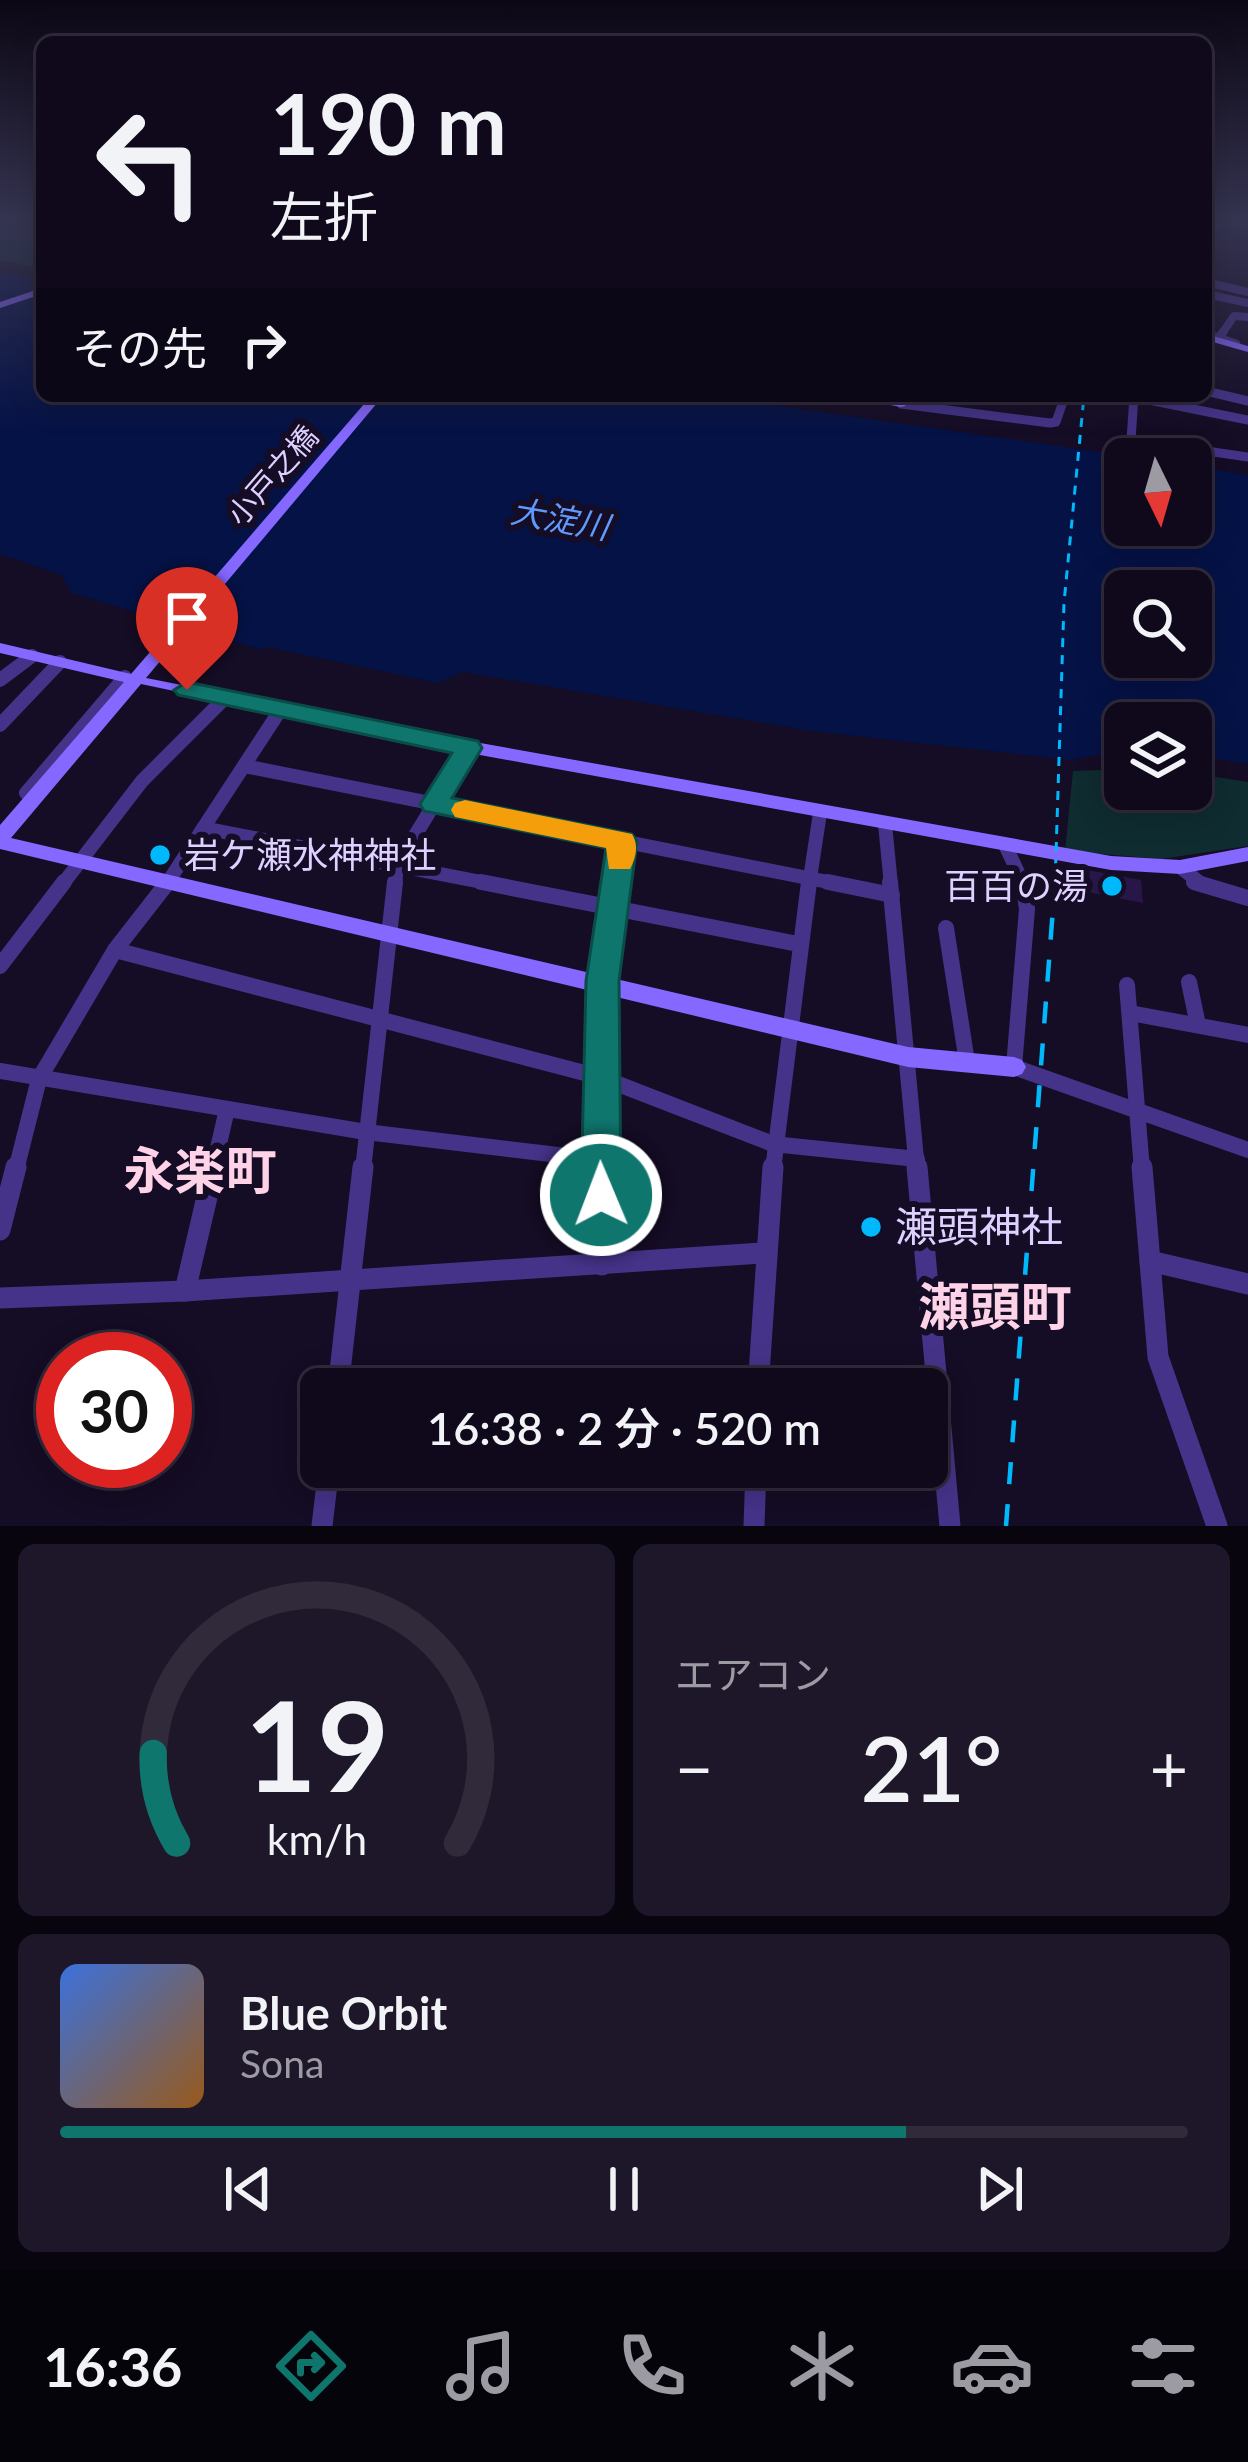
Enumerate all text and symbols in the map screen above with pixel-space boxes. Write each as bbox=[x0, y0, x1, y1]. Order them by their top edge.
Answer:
text: 190 m bbox=[270, 72, 507, 173]
icon: left bbox=[72, 84, 228, 240]
text: 左折 bbox=[270, 184, 378, 249]
icon: right bbox=[231, 312, 297, 378]
text: その先 bbox=[72, 321, 207, 375]
street label: 小戸之橋 bbox=[219, 418, 324, 532]
north arrow bbox=[1104, 438, 1212, 546]
map controls bbox=[1104, 438, 1212, 810]
water label: 大淀川 bbox=[508, 490, 615, 547]
pin bbox=[136, 567, 238, 690]
button: search bbox=[1104, 570, 1212, 678]
icon: arrive bbox=[154, 585, 220, 651]
button: layers bbox=[1104, 702, 1212, 810]
place label: 岩ケ瀬水神神社 bbox=[184, 832, 436, 876]
marker: 岩ケ瀬水神神社 bbox=[147, 842, 173, 868]
place label: 百百の湯 bbox=[944, 863, 1088, 907]
marker: 百百の湯 bbox=[1099, 873, 1125, 899]
position arrow bbox=[538, 1132, 664, 1258]
district label: 永楽町 bbox=[123, 1139, 277, 1200]
place label: 瀬頭神社 bbox=[895, 1201, 1063, 1251]
marker: 瀬頭神社 bbox=[858, 1214, 884, 1240]
district label: 瀬頭町 bbox=[918, 1275, 1072, 1336]
speed limit sign: 30 bbox=[36, 1332, 192, 1488]
text: 16:38 · 2 分 · 520 m bbox=[427, 1401, 821, 1455]
text: エアコン bbox=[675, 1651, 831, 1697]
text: 19 bbox=[244, 1669, 389, 1819]
text: 21° bbox=[861, 1713, 1002, 1821]
text: − bbox=[675, 1728, 713, 1807]
text: + bbox=[1150, 1728, 1188, 1807]
text: km/h bbox=[266, 1813, 367, 1864]
text: Blue Orbit bbox=[240, 1986, 447, 2040]
text: Sona bbox=[240, 2040, 324, 2086]
icon: previous bbox=[215, 2156, 281, 2222]
icon: pause bbox=[591, 2156, 657, 2222]
icon: next bbox=[967, 2156, 1033, 2222]
icon: directions bbox=[269, 2324, 353, 2408]
icon: music bbox=[439, 2324, 523, 2408]
icon: phone bbox=[610, 2324, 694, 2408]
icon: climate bbox=[780, 2324, 864, 2408]
icon: car bbox=[950, 2324, 1034, 2408]
icon: filters bbox=[1121, 2324, 1205, 2408]
text: 16:36 bbox=[43, 2334, 182, 2399]

